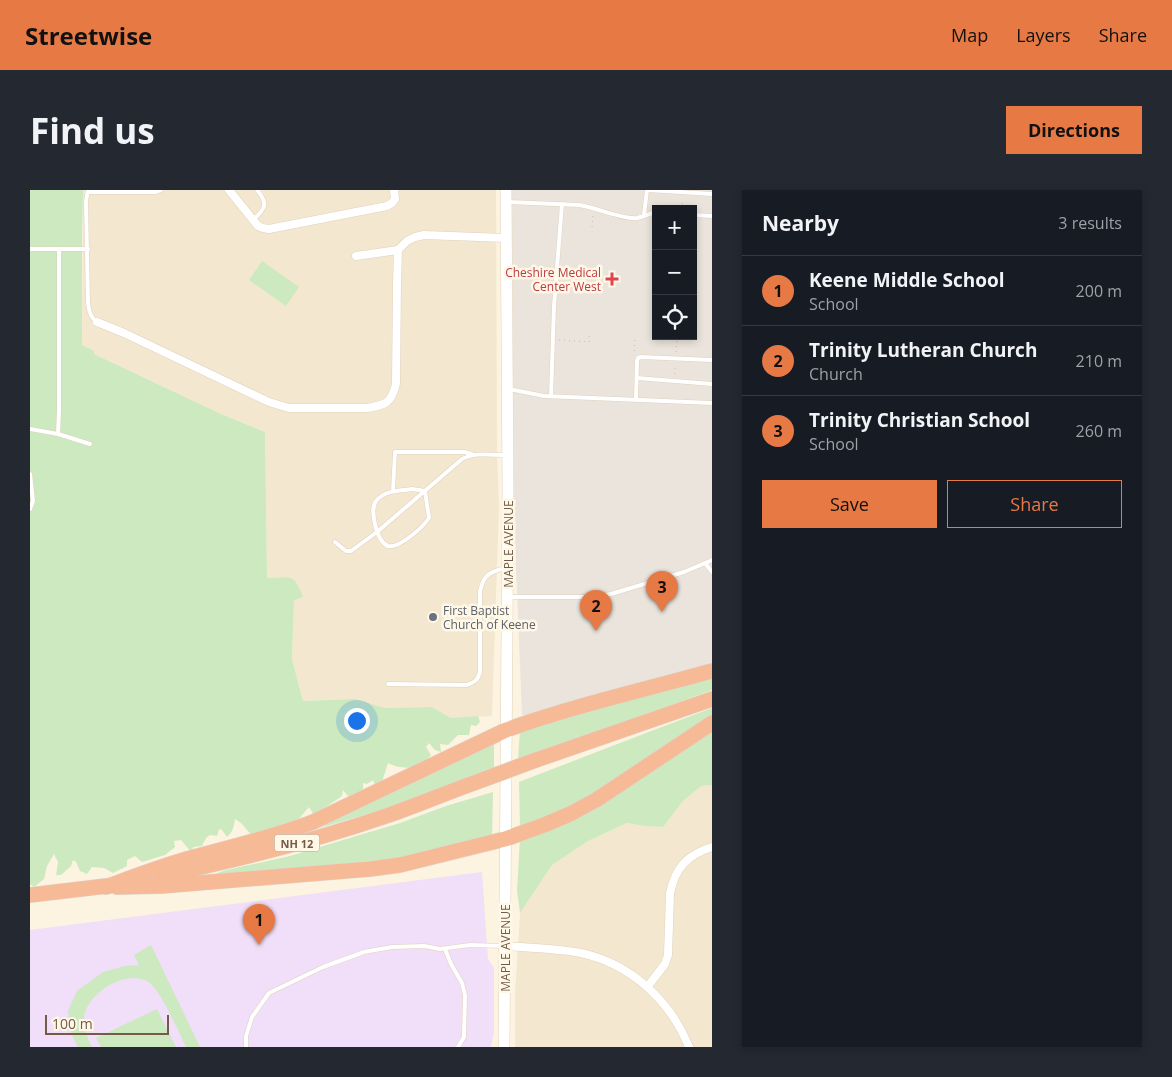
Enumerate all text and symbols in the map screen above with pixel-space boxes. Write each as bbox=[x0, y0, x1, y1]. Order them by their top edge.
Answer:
text: Streetwise bbox=[25, 19, 152, 52]
text: Map bbox=[951, 23, 988, 47]
text: Layers bbox=[1016, 23, 1071, 47]
text: Share bbox=[1099, 23, 1147, 47]
button: Directions bbox=[1006, 106, 1142, 154]
text: Find us bbox=[30, 107, 155, 154]
map controls bbox=[652, 205, 697, 340]
button: + bbox=[652, 205, 697, 250]
text: Nearby bbox=[762, 209, 839, 237]
text: 3 results bbox=[1058, 212, 1122, 234]
button: − bbox=[652, 250, 697, 295]
place label: Cheshire Medical Center West bbox=[505, 264, 601, 295]
text: Keene Middle School bbox=[809, 267, 1004, 293]
marker: Cheshire Medical Center West bbox=[605, 272, 619, 286]
text: 1 bbox=[773, 280, 783, 302]
text: 200 m bbox=[1076, 280, 1122, 302]
text: School bbox=[809, 293, 859, 315]
button: locate bbox=[652, 295, 697, 340]
text: Trinity Lutheran Church bbox=[809, 337, 1037, 363]
text: 2 bbox=[773, 350, 783, 372]
text: 210 m bbox=[1076, 350, 1122, 372]
text: Church bbox=[809, 363, 863, 385]
text: Trinity Christian School bbox=[809, 407, 1030, 433]
text: 3 bbox=[773, 420, 783, 442]
text: 260 m bbox=[1076, 420, 1122, 442]
text: School bbox=[809, 433, 859, 455]
button: Save bbox=[762, 480, 937, 528]
button: Share bbox=[947, 480, 1122, 528]
street label: MAPLE AVENUE bbox=[500, 500, 517, 588]
pin: 3 bbox=[646, 571, 678, 612]
pin: 2 bbox=[580, 590, 612, 631]
place label: First Baptist Church of Keene bbox=[443, 602, 536, 633]
marker: First Baptist Church of Keene bbox=[427, 611, 439, 623]
your location bbox=[344, 708, 370, 734]
road number: NH 12 bbox=[274, 834, 320, 851]
pin: 1 bbox=[243, 904, 275, 945]
street label: MAPLE AVENUE bbox=[497, 904, 514, 992]
scale bar bbox=[45, 1012, 169, 1035]
text: 100 m bbox=[52, 1014, 93, 1033]

